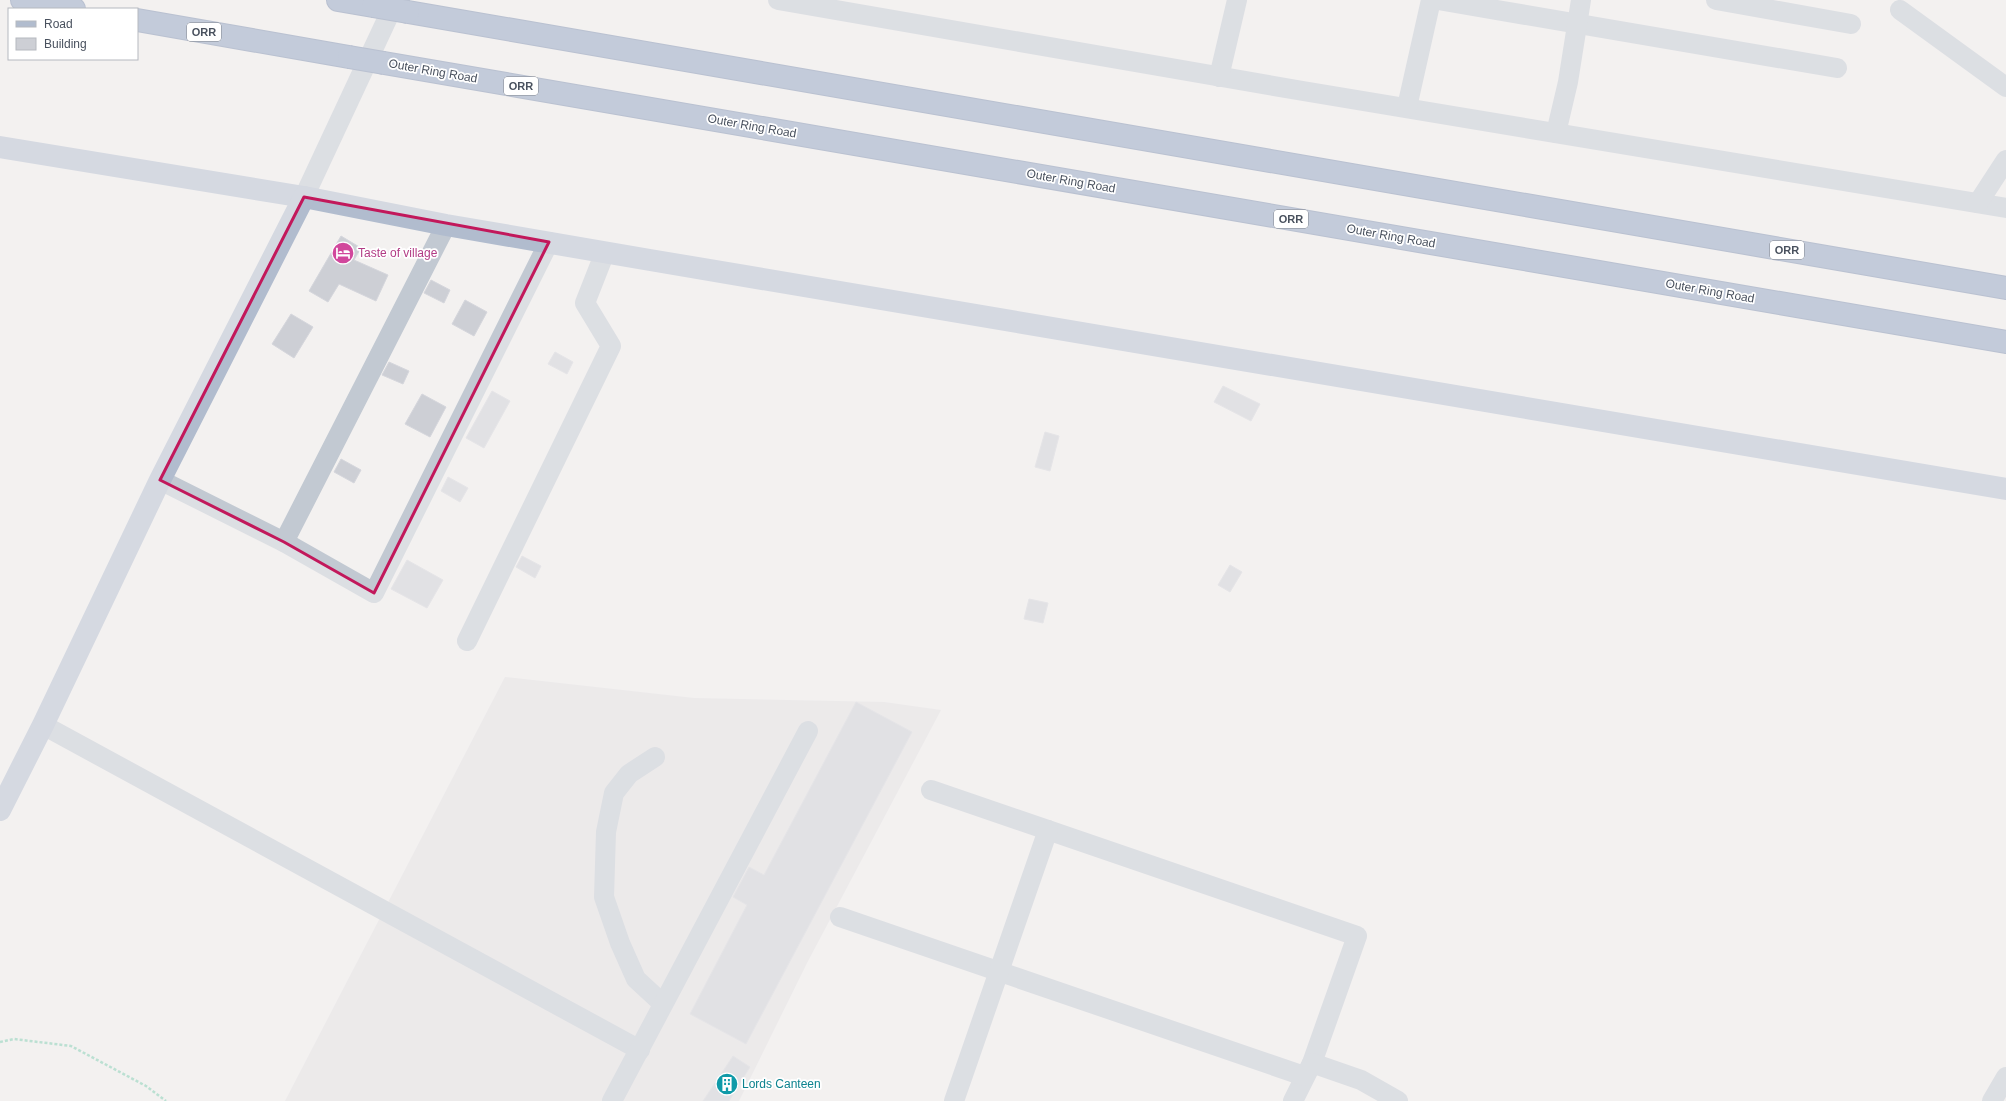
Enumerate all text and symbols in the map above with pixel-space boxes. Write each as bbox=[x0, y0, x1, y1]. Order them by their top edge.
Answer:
legend bbox=[8, 8, 138, 60]
text: Road bbox=[44, 17, 73, 31]
road number: ORR bbox=[187, 23, 221, 41]
text: Building bbox=[44, 37, 87, 51]
street label: Outer Ring Road bbox=[387, 56, 479, 86]
road number: ORR bbox=[504, 77, 538, 95]
street label: Outer Ring Road bbox=[706, 111, 798, 141]
street label: Outer Ring Road bbox=[1025, 166, 1117, 196]
road number: ORR bbox=[1274, 210, 1308, 228]
street label: Outer Ring Road bbox=[1345, 221, 1437, 251]
hotel icon: Taste of village bbox=[330, 240, 356, 266]
road number: ORR bbox=[1770, 241, 1804, 259]
place label: Taste of village bbox=[358, 246, 438, 260]
street label: Outer Ring Road bbox=[1664, 276, 1756, 306]
building icon: Lords Canteen bbox=[714, 1071, 740, 1097]
place label: Lords Canteen bbox=[742, 1077, 821, 1091]

